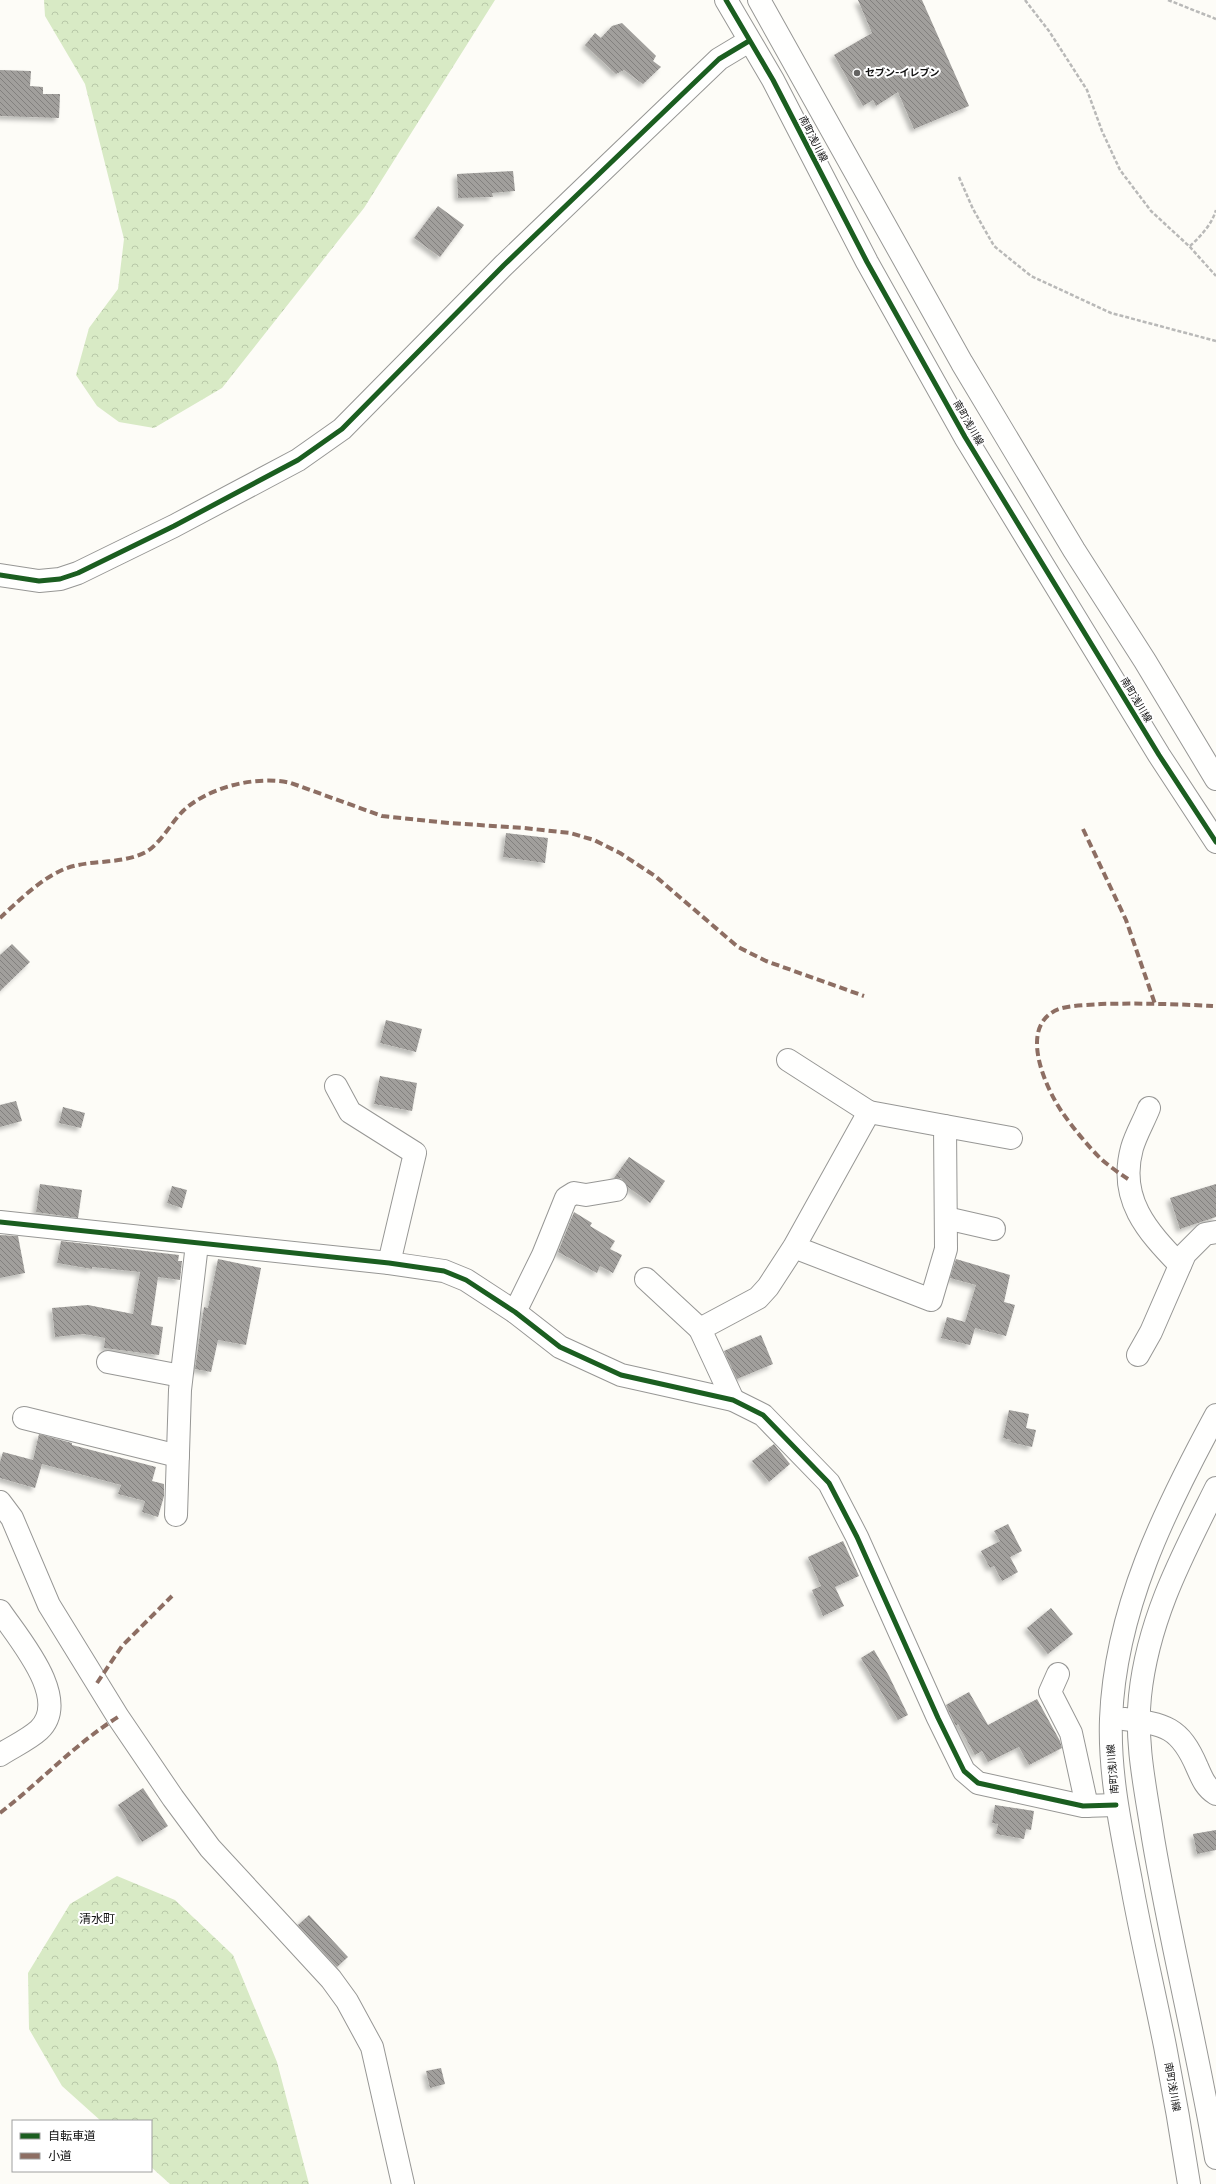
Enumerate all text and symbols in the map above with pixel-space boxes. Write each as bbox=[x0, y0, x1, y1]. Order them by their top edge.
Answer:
place label: セブン-イレブン bbox=[865, 67, 939, 79]
marker: セブン-イレブン bbox=[852, 68, 862, 78]
street label: 南町浅川線 bbox=[796, 114, 830, 164]
street label: 南町浅川線 bbox=[950, 398, 986, 448]
street label: 南町浅川線 bbox=[1118, 675, 1154, 725]
street label: 南町浅川線 bbox=[1105, 1744, 1121, 1794]
district label: 清水町 bbox=[79, 1912, 115, 1926]
street label: 南町浅川線 bbox=[1162, 2061, 1182, 2113]
legend bbox=[12, 2120, 152, 2172]
text: 自転車道 bbox=[48, 2129, 96, 2143]
text: 小道 bbox=[48, 2149, 72, 2163]

